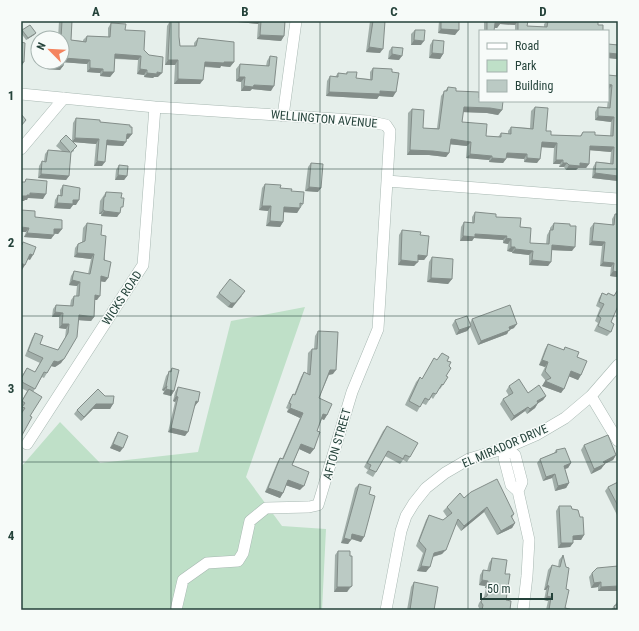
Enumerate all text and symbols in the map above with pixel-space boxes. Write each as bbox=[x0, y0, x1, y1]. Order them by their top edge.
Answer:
text: A bbox=[92, 4, 100, 19]
text: B bbox=[241, 4, 249, 19]
text: C bbox=[390, 4, 398, 19]
text: D bbox=[539, 4, 547, 19]
north arrow bbox=[30, 30, 70, 70]
legend bbox=[479, 30, 609, 102]
text: Road bbox=[515, 39, 539, 53]
text: N bbox=[34, 40, 49, 52]
text: Park bbox=[515, 59, 537, 73]
text: Building bbox=[515, 79, 553, 93]
text: 1 bbox=[8, 88, 14, 103]
street label: WELLINGTON AVENUE bbox=[270, 107, 378, 131]
text: 2 bbox=[8, 235, 15, 250]
street label: WICKS ROAD bbox=[99, 268, 145, 328]
text: 3 bbox=[8, 381, 14, 396]
street label: AFTON STREET bbox=[320, 407, 354, 481]
street label: EL MIRADOR DRIVE bbox=[460, 422, 550, 470]
text: 4 bbox=[8, 528, 15, 543]
scale bar bbox=[481, 575, 552, 601]
text: 50 m bbox=[487, 582, 511, 596]

